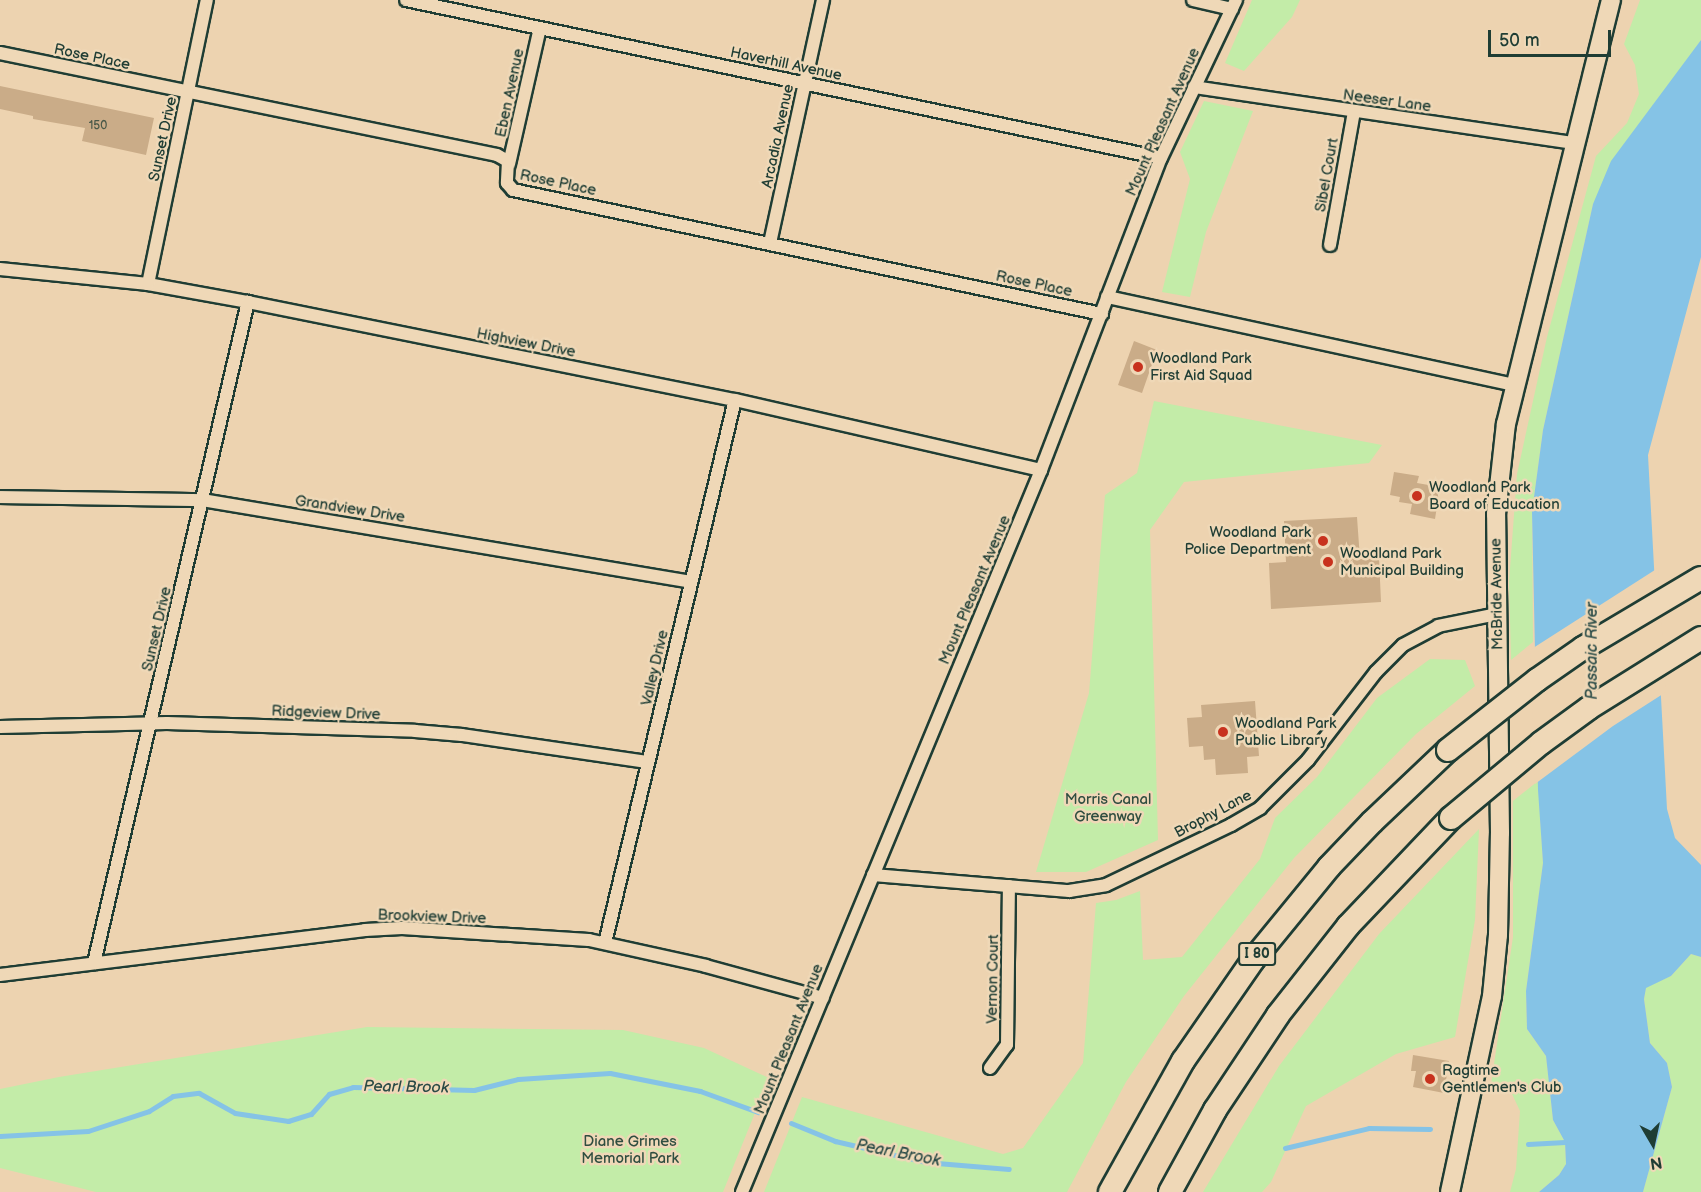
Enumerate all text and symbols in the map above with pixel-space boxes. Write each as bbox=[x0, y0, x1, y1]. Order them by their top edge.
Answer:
scale bar bbox=[1491, 18, 1614, 56]
text: 50 m bbox=[1499, 30, 1540, 51]
street label: Rose Place bbox=[52, 40, 132, 74]
street label: Haverhill Avenue bbox=[729, 43, 843, 85]
street label: Mount Pleasant Avenue bbox=[1122, 45, 1204, 199]
street label: Eben Avenue bbox=[492, 47, 528, 139]
street label: Arcadia Avenue bbox=[758, 82, 798, 190]
street label: Neeser Lane bbox=[1342, 86, 1432, 116]
street label: Sunset Drive bbox=[145, 95, 181, 183]
house number: 150 bbox=[89, 119, 107, 133]
street label: Sibel Court bbox=[1312, 137, 1342, 213]
street label: Rose Place bbox=[518, 166, 598, 200]
street label: Rose Place bbox=[994, 267, 1074, 301]
street label: Highview Drive bbox=[475, 325, 577, 361]
place label: Woodland Park First Aid Squad bbox=[1150, 349, 1253, 384]
marker: Woodland Park First Aid Squad bbox=[1131, 360, 1145, 374]
place label: Woodland Park Board of Education bbox=[1429, 478, 1560, 513]
marker: Woodland Park Board of Education bbox=[1410, 489, 1424, 503]
street label: Grandview Drive bbox=[294, 491, 406, 527]
street label: Mount Pleasant Avenue bbox=[935, 513, 1015, 667]
place label: Woodland Park Police Department bbox=[1185, 523, 1311, 558]
marker: Woodland Park Police Department bbox=[1316, 534, 1330, 548]
street label: McBride Avenue bbox=[1487, 538, 1507, 650]
place label: Woodland Park Municipal Building bbox=[1340, 544, 1464, 579]
marker: Woodland Park Municipal Building bbox=[1321, 555, 1335, 569]
street label: Sunset Drive bbox=[139, 585, 175, 673]
water label: Passaic River bbox=[1583, 602, 1603, 700]
street label: Valley Drive bbox=[637, 628, 673, 708]
street label: Ridgeview Drive bbox=[271, 702, 381, 724]
place label: Woodland Park Public Library bbox=[1235, 714, 1336, 749]
marker: Woodland Park Public Library bbox=[1216, 725, 1230, 739]
street label: Brophy Lane bbox=[1171, 786, 1255, 842]
park label: Morris Canal Greenway bbox=[1065, 790, 1151, 825]
street label: Brookview Drive bbox=[377, 906, 487, 928]
street label: Vernon Court bbox=[983, 934, 1003, 1024]
road number: I 80 bbox=[1238, 943, 1276, 965]
street label: Mount Pleasant Avenue bbox=[751, 961, 827, 1117]
place label: Ragtime Gentlemen's Club bbox=[1442, 1061, 1561, 1096]
marker: Ragtime Gentlemen's Club bbox=[1423, 1072, 1437, 1086]
water label: Pearl Brook bbox=[363, 1078, 449, 1098]
north arrow bbox=[1623, 1114, 1683, 1174]
park label: Diane Grimes Memorial Park bbox=[581, 1132, 679, 1167]
water label: Pearl Brook bbox=[854, 1136, 942, 1172]
text: N bbox=[1648, 1152, 1663, 1173]

